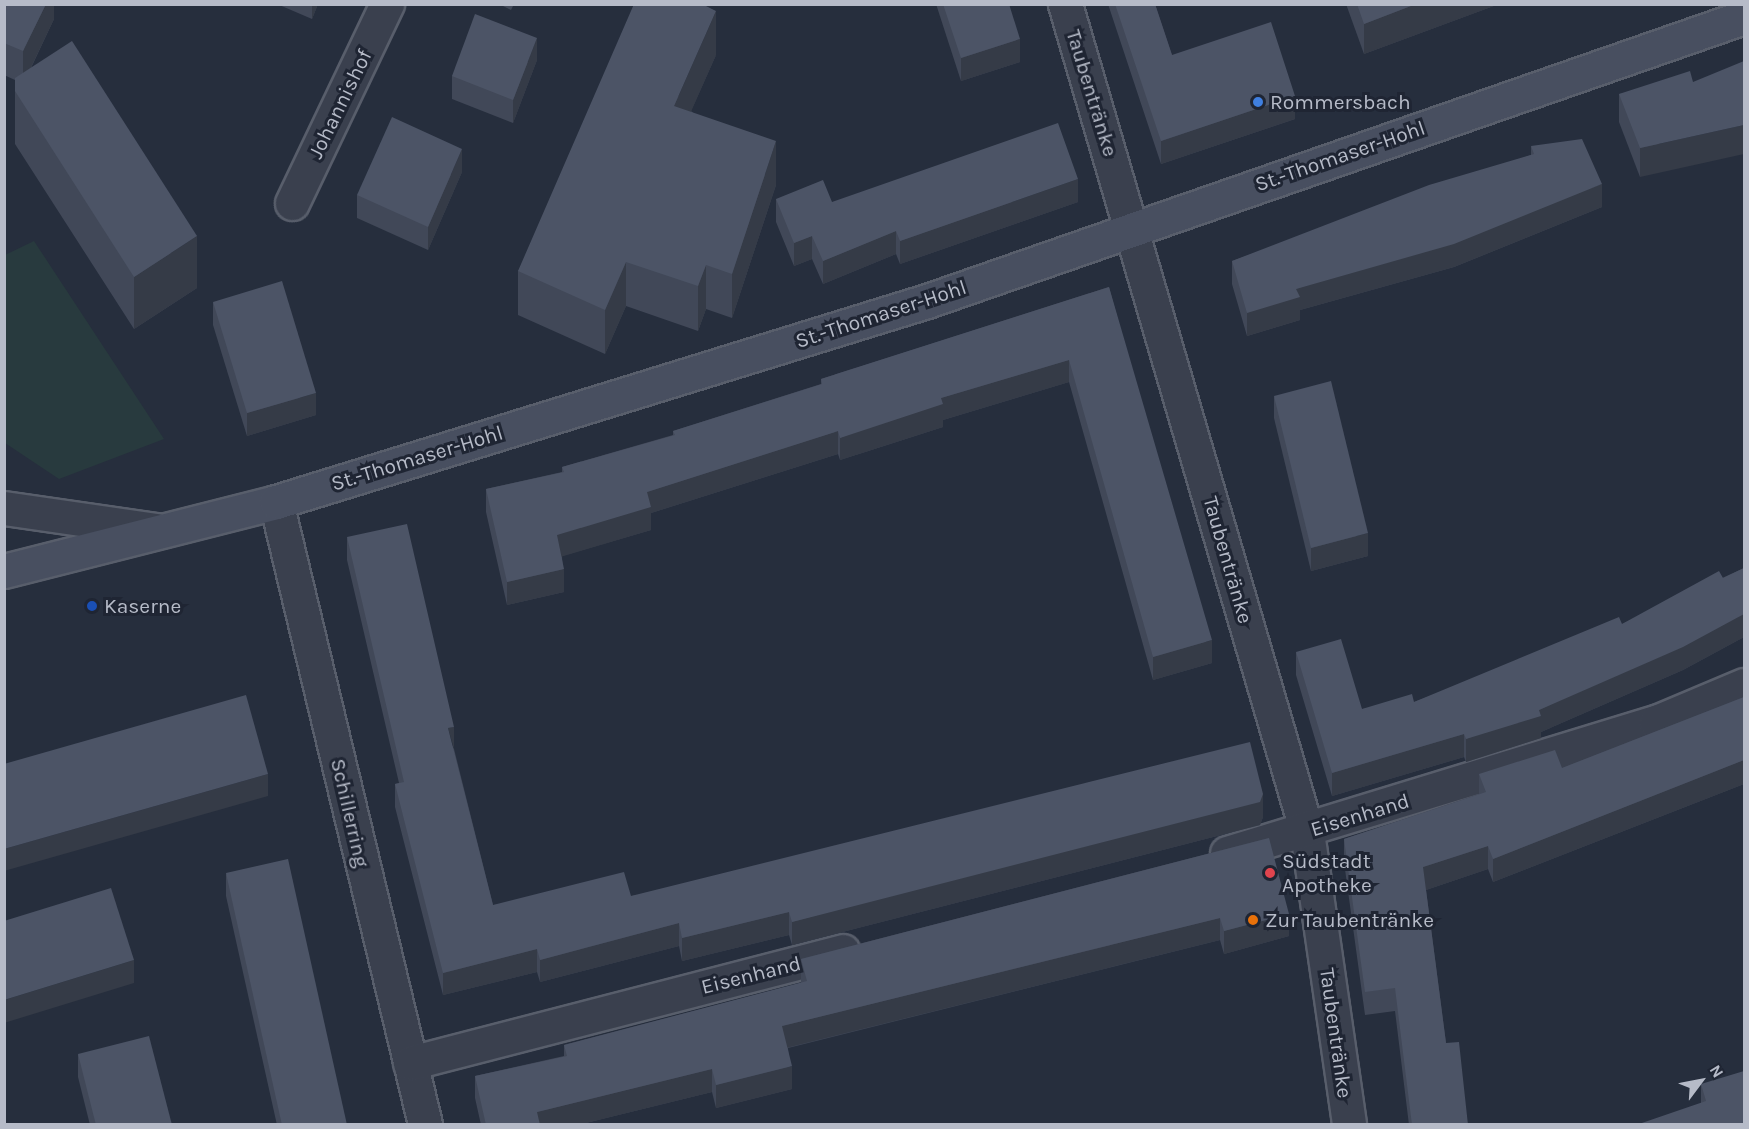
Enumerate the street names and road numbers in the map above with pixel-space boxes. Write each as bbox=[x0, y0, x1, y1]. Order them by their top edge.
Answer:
street label: Taubentränke bbox=[1061, 27, 1123, 159]
street label: Johannishof bbox=[303, 45, 377, 163]
street label: St.-Thomaser-Hohl bbox=[1252, 115, 1428, 197]
street label: St.-Thomaser-Hohl bbox=[792, 274, 970, 354]
street label: St.-Thomaser-Hohl bbox=[328, 420, 506, 496]
street label: Taubentränke bbox=[1198, 493, 1258, 627]
street label: Schillerring bbox=[325, 756, 375, 870]
street label: Eisenhand bbox=[1308, 788, 1412, 842]
street label: Eisenhand bbox=[699, 950, 803, 1000]
street label: Taubentränke bbox=[1314, 966, 1358, 1100]

